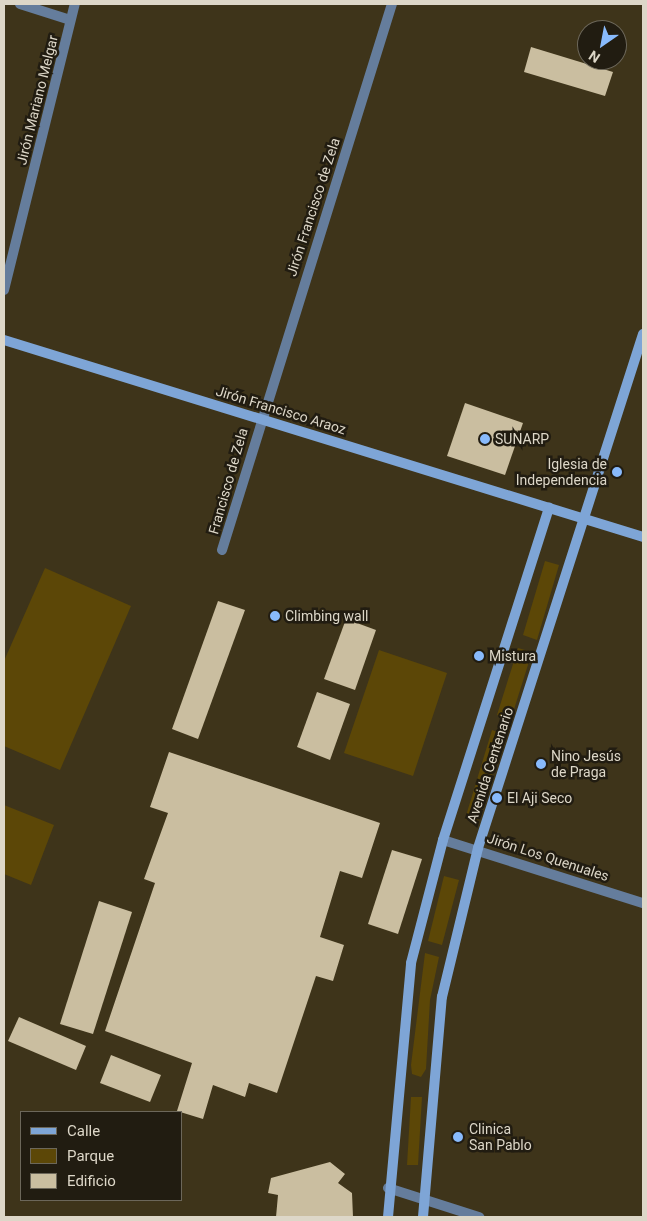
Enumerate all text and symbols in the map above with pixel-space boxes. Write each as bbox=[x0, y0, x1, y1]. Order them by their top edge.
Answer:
north arrow bbox=[577, 20, 627, 70]
street label: Jirón Mariano Melgar bbox=[13, 33, 61, 167]
text: N bbox=[586, 47, 603, 66]
street label: Jirón Francisco de Zela bbox=[283, 136, 343, 278]
street label: Jirón Francisco Araoz bbox=[214, 382, 348, 438]
street label: Francisco de Zela bbox=[205, 426, 251, 536]
place label: SUNARP bbox=[495, 431, 549, 447]
marker: SUNARP bbox=[479, 433, 491, 445]
place label: Iglesia de Independencia bbox=[516, 456, 607, 488]
marker: Iglesia de Independencia bbox=[611, 466, 623, 478]
place label: Climbing wall bbox=[285, 608, 368, 624]
marker: Climbing wall bbox=[269, 610, 281, 622]
place label: Mistura bbox=[489, 648, 536, 664]
marker: Mistura bbox=[473, 650, 485, 662]
street label: Avenida Centenario bbox=[463, 705, 517, 825]
place label: Nino Jesús de Praga bbox=[551, 748, 621, 780]
marker: Nino Jesús de Praga bbox=[535, 758, 547, 770]
place label: El Aji Seco bbox=[507, 790, 572, 806]
marker: El Aji Seco bbox=[491, 792, 503, 804]
street label: Jirón Los Quenuales bbox=[485, 829, 611, 885]
legend bbox=[20, 1111, 182, 1201]
place label: Clinica San Pablo bbox=[469, 1121, 532, 1154]
text: Calle bbox=[67, 1122, 100, 1140]
marker: Clinica San Pablo bbox=[451, 1130, 465, 1144]
text: Parque bbox=[67, 1147, 114, 1165]
text: Edificio bbox=[67, 1172, 116, 1190]

